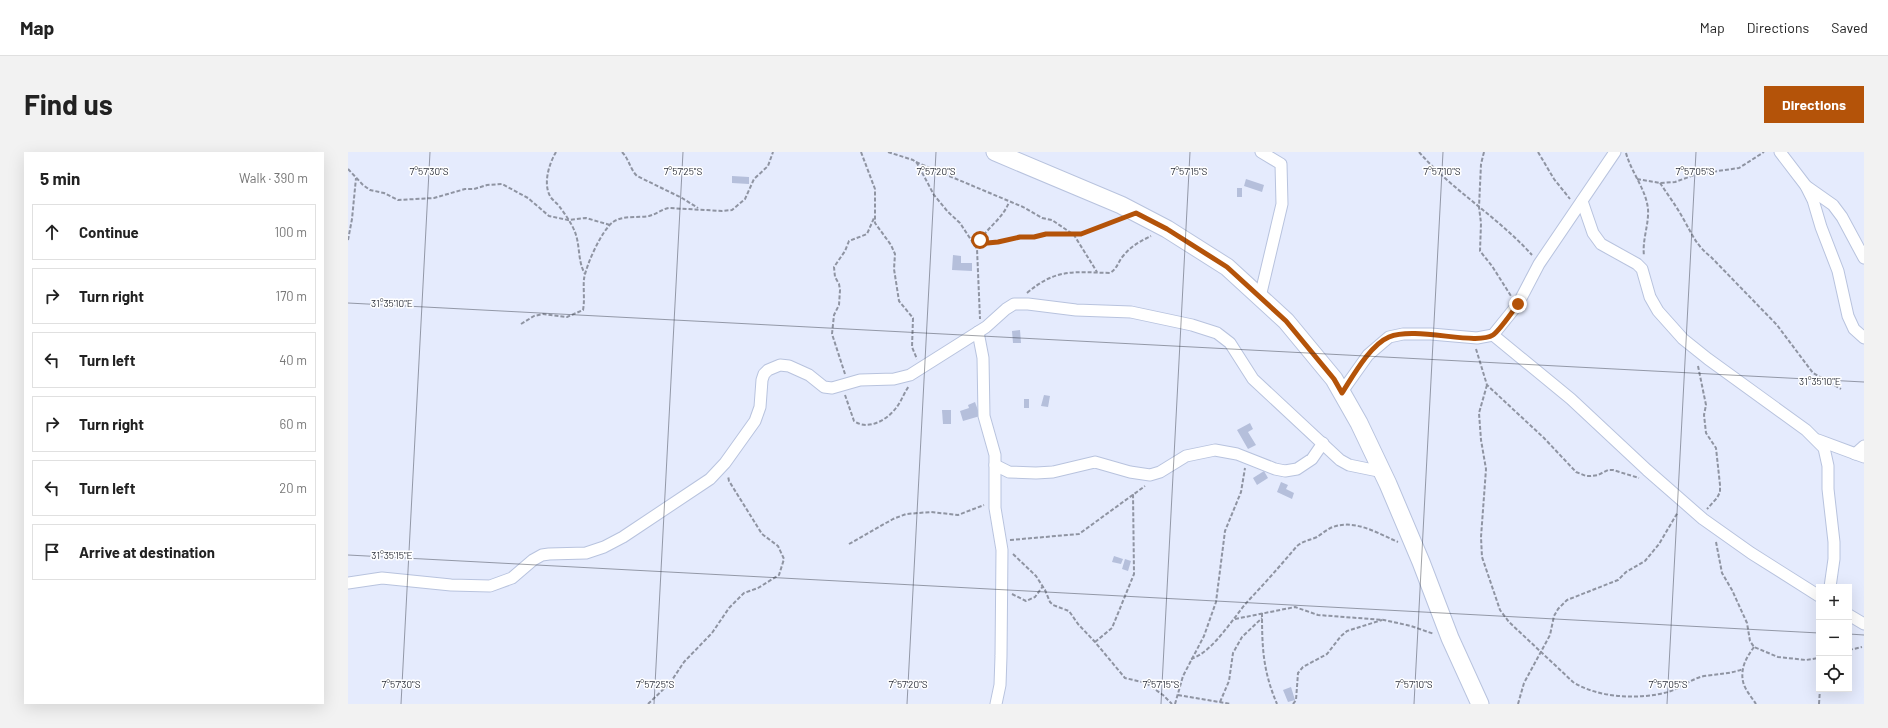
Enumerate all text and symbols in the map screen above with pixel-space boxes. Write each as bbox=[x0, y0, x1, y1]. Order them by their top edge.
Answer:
text: Map bbox=[20, 16, 54, 39]
text: Map bbox=[1700, 19, 1725, 36]
text: Directions bbox=[1747, 19, 1809, 36]
text: Saved bbox=[1831, 19, 1868, 36]
button: Directions bbox=[1764, 86, 1864, 123]
text: Find us bbox=[24, 87, 113, 121]
text: 7°57'30"S bbox=[410, 165, 449, 177]
text: 7°57'25"S bbox=[664, 165, 703, 177]
text: 7°57'20"S bbox=[916, 165, 956, 177]
text: 7°57'15"S bbox=[1171, 165, 1208, 177]
text: 7°57'10"S bbox=[1423, 165, 1461, 177]
text: 7°57'05"S bbox=[1676, 165, 1715, 177]
text: 5 min bbox=[40, 168, 80, 188]
text: Walk · 390 m bbox=[239, 170, 308, 186]
icon: ahead bbox=[41, 221, 63, 243]
text: Continue bbox=[79, 223, 139, 241]
text: 100 m bbox=[274, 224, 307, 240]
route start bbox=[971, 231, 989, 249]
icon: right bbox=[41, 285, 63, 307]
text: Turn right bbox=[79, 287, 144, 305]
text: 170 m bbox=[276, 288, 307, 304]
route end bbox=[1509, 295, 1527, 313]
text: 31°35'10"E bbox=[371, 297, 413, 309]
icon: left bbox=[41, 349, 63, 371]
text: Turn left bbox=[79, 351, 135, 369]
text: 40 m bbox=[279, 352, 307, 368]
text: 31°35'10"E bbox=[1799, 375, 1841, 387]
icon: right bbox=[41, 413, 63, 435]
text: Turn right bbox=[79, 415, 144, 433]
text: 60 m bbox=[280, 416, 307, 432]
icon: left bbox=[41, 477, 63, 499]
text: Turn left bbox=[79, 479, 135, 497]
text: 20 m bbox=[279, 480, 307, 496]
icon: arrive bbox=[41, 541, 63, 563]
text: Arrive at destination bbox=[79, 543, 215, 561]
text: 31°35'15"E bbox=[371, 549, 413, 561]
map controls bbox=[1816, 584, 1852, 692]
button: + bbox=[1816, 584, 1852, 620]
button: − bbox=[1816, 620, 1852, 656]
button: locate bbox=[1816, 656, 1852, 692]
text: 7°57'30"S bbox=[382, 678, 421, 690]
text: 7°57'25"S bbox=[636, 678, 675, 690]
text: 7°57'20"S bbox=[888, 678, 928, 690]
text: 7°57'15"S bbox=[1143, 678, 1180, 690]
text: 7°57'10"S bbox=[1395, 678, 1433, 690]
text: 7°57'05"S bbox=[1649, 678, 1688, 690]

